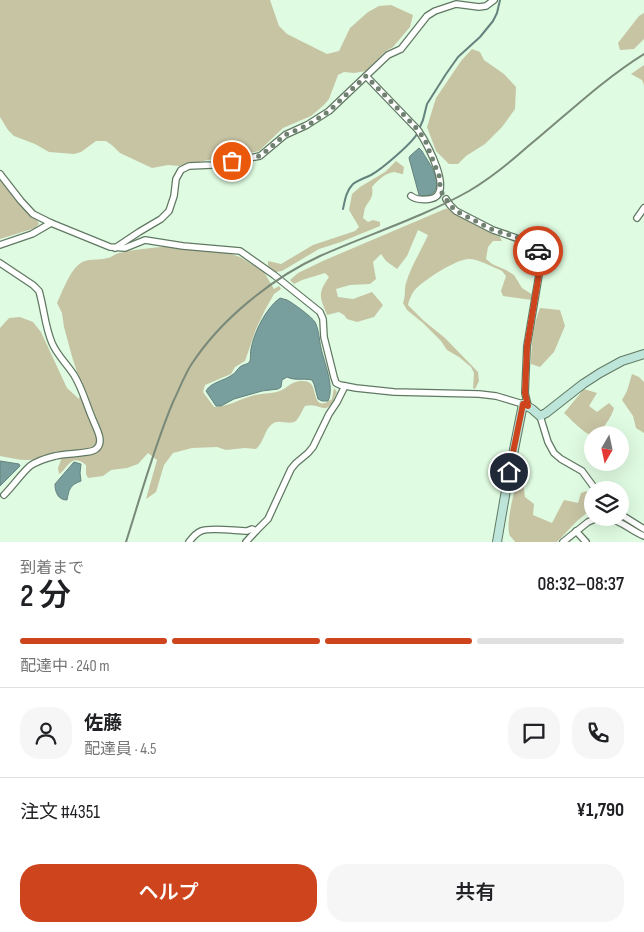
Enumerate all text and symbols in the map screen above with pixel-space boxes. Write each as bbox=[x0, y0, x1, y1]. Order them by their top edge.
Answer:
pin bbox=[211, 140, 253, 182]
icon: bag bbox=[218, 147, 246, 175]
courier bbox=[513, 226, 563, 276]
icon: car bbox=[524, 237, 552, 265]
north arrow bbox=[584, 426, 629, 471]
map controls bbox=[584, 426, 629, 526]
pin bbox=[488, 451, 530, 493]
icon: home bbox=[495, 458, 523, 486]
button: layers bbox=[584, 481, 629, 526]
text: 到着まで bbox=[20, 559, 84, 578]
text: 08:32–08:37 bbox=[538, 573, 624, 596]
text: 2 分 bbox=[20, 577, 71, 616]
text: 配達中 · 240 m bbox=[20, 657, 109, 676]
button: person bbox=[20, 707, 72, 759]
button: chat bbox=[508, 707, 560, 759]
button: phone bbox=[572, 707, 624, 759]
text: 佐藤 bbox=[84, 712, 122, 735]
text: 配達員 · 4.5 bbox=[84, 740, 156, 759]
text: ¥1,790 bbox=[576, 799, 624, 822]
text: 注文 #4351 bbox=[20, 801, 100, 824]
button: ヘルプ bbox=[20, 864, 317, 922]
button: 共有 bbox=[327, 864, 624, 922]

